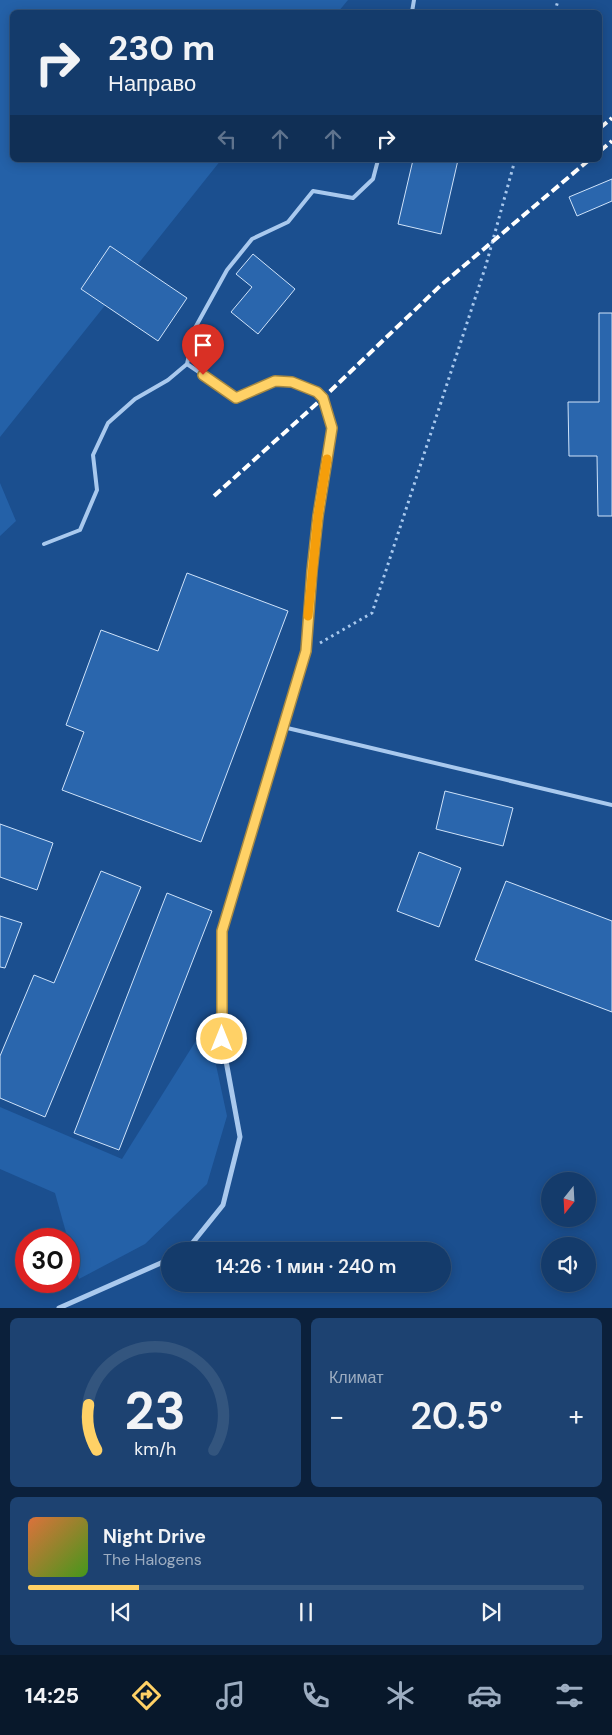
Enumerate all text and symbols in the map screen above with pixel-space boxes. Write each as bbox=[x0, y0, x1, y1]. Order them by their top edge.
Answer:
text: 230 m bbox=[108, 25, 215, 71]
icon: right bbox=[25, 30, 90, 95]
text: Направо bbox=[108, 69, 196, 98]
icon: left bbox=[213, 125, 241, 153]
icon: ahead bbox=[266, 125, 294, 153]
icon: ahead bbox=[319, 125, 347, 153]
icon: right bbox=[372, 125, 400, 153]
pin bbox=[182, 324, 224, 375]
icon: arrive bbox=[189, 331, 217, 359]
position arrow bbox=[195, 1012, 247, 1064]
north arrow bbox=[541, 1172, 596, 1228]
map controls bbox=[541, 1172, 596, 1292]
speed limit sign: 30 bbox=[15, 1228, 80, 1293]
button: sound bbox=[541, 1237, 596, 1292]
text: 14:26 · 1 мин · 240 m bbox=[216, 1254, 396, 1279]
text: Климат bbox=[329, 1367, 383, 1388]
text: 23 bbox=[125, 1377, 186, 1445]
text: 20.5° bbox=[410, 1391, 503, 1441]
text: − bbox=[329, 1398, 344, 1435]
text: + bbox=[569, 1398, 584, 1435]
text: km/h bbox=[134, 1437, 177, 1461]
text: Night Drive bbox=[103, 1524, 206, 1549]
text: The Halogens bbox=[103, 1549, 202, 1570]
icon: previous bbox=[107, 1598, 135, 1626]
icon: pause bbox=[292, 1598, 320, 1626]
icon: next bbox=[477, 1598, 505, 1626]
icon: directions bbox=[129, 1678, 164, 1713]
icon: music bbox=[213, 1678, 248, 1713]
icon: phone bbox=[298, 1678, 333, 1713]
icon: climate bbox=[383, 1678, 418, 1713]
icon: car bbox=[467, 1678, 502, 1713]
icon: filters bbox=[552, 1678, 587, 1713]
text: 14:25 bbox=[25, 1681, 79, 1710]

